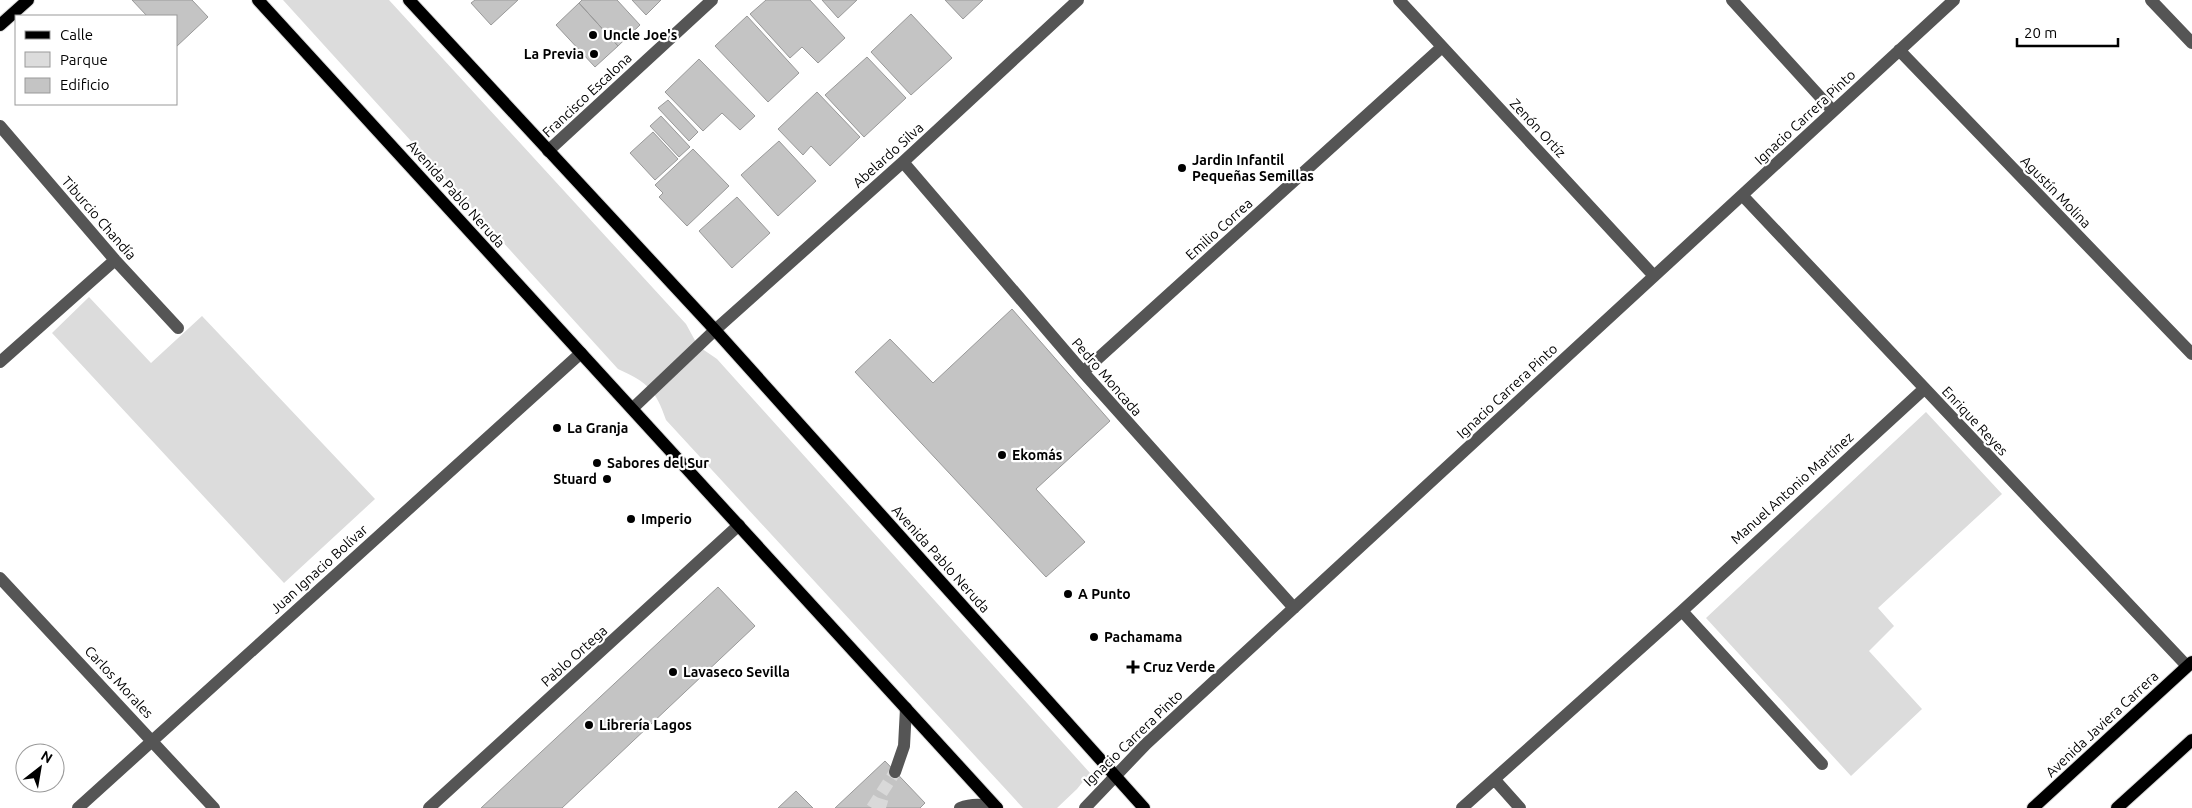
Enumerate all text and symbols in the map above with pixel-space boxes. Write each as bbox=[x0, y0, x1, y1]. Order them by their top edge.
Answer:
legend bbox=[15, 15, 178, 105]
scale bar bbox=[2017, 15, 2118, 47]
text: 20 m bbox=[2024, 24, 2057, 41]
text: Calle bbox=[60, 26, 93, 43]
place label: Uncle Joe's bbox=[603, 27, 678, 43]
marker: Uncle Joe's bbox=[587, 29, 599, 41]
place label: La Previa bbox=[524, 46, 584, 62]
marker: La Previa bbox=[588, 48, 600, 60]
street label: Francisco Escalona bbox=[539, 50, 635, 140]
text: Parque bbox=[60, 51, 108, 68]
street label: Ignacio Carrera Pinto bbox=[1751, 66, 1859, 168]
text: Edificio bbox=[60, 76, 109, 93]
street label: Zenón Ortíz bbox=[1507, 95, 1569, 161]
street label: Abelardo Silva bbox=[850, 119, 926, 191]
street label: Avenida Pablo Neruda bbox=[404, 137, 508, 251]
place label: Jardin Infantil Pequeñas Semillas bbox=[1192, 152, 1314, 184]
street label: Agustín Molina bbox=[2018, 153, 2094, 231]
marker: Jardin Infantil Pequeñas Semillas bbox=[1176, 162, 1188, 174]
street label: Tiburcio Chandía bbox=[59, 173, 139, 263]
street label: Emilio Correa bbox=[1182, 195, 1256, 263]
street label: Pedro Moncada bbox=[1069, 335, 1145, 419]
street label: Ignacio Carrera Pinto bbox=[1453, 340, 1561, 442]
street label: Enrique Reyes bbox=[1939, 383, 2011, 459]
place label: La Granja bbox=[567, 420, 628, 436]
marker: La Granja bbox=[551, 422, 563, 434]
street label: Manuel Antonio Martínez bbox=[1727, 429, 1857, 547]
place label: Ekomás bbox=[1012, 447, 1063, 463]
marker: Ekomás bbox=[996, 449, 1008, 461]
place label: Sabores del Sur bbox=[607, 455, 709, 471]
marker: Sabores del Sur bbox=[591, 457, 603, 469]
place label: Stuard bbox=[553, 471, 597, 487]
marker: Stuard bbox=[601, 473, 613, 485]
street label: Avenida Pablo Neruda bbox=[889, 502, 993, 616]
place label: Imperio bbox=[641, 511, 692, 527]
marker: Imperio bbox=[625, 513, 637, 525]
street label: Juan Ignacio Bolívar bbox=[267, 521, 371, 617]
place label: A Punto bbox=[1078, 586, 1131, 602]
marker: A Punto bbox=[1062, 588, 1074, 600]
street label: Pablo Ortega bbox=[538, 622, 610, 690]
place label: Pachamama bbox=[1104, 629, 1182, 645]
marker: Pachamama bbox=[1088, 631, 1100, 643]
street label: Carlos Morales bbox=[82, 643, 156, 721]
place label: Cruz Verde bbox=[1143, 659, 1215, 675]
marker: Cruz Verde bbox=[1127, 661, 1139, 673]
place label: Lavaseco Sevilla bbox=[683, 664, 790, 680]
marker: Lavaseco Sevilla bbox=[667, 666, 679, 678]
street label: Avenida Javiera Carrera bbox=[2043, 668, 2161, 780]
street label: Ignacio Carrera Pinto bbox=[1080, 687, 1186, 789]
place label: Librería Lagos bbox=[599, 717, 692, 733]
marker: Librería Lagos bbox=[583, 719, 595, 731]
north arrow bbox=[15, 743, 65, 793]
text: N bbox=[38, 747, 55, 766]

